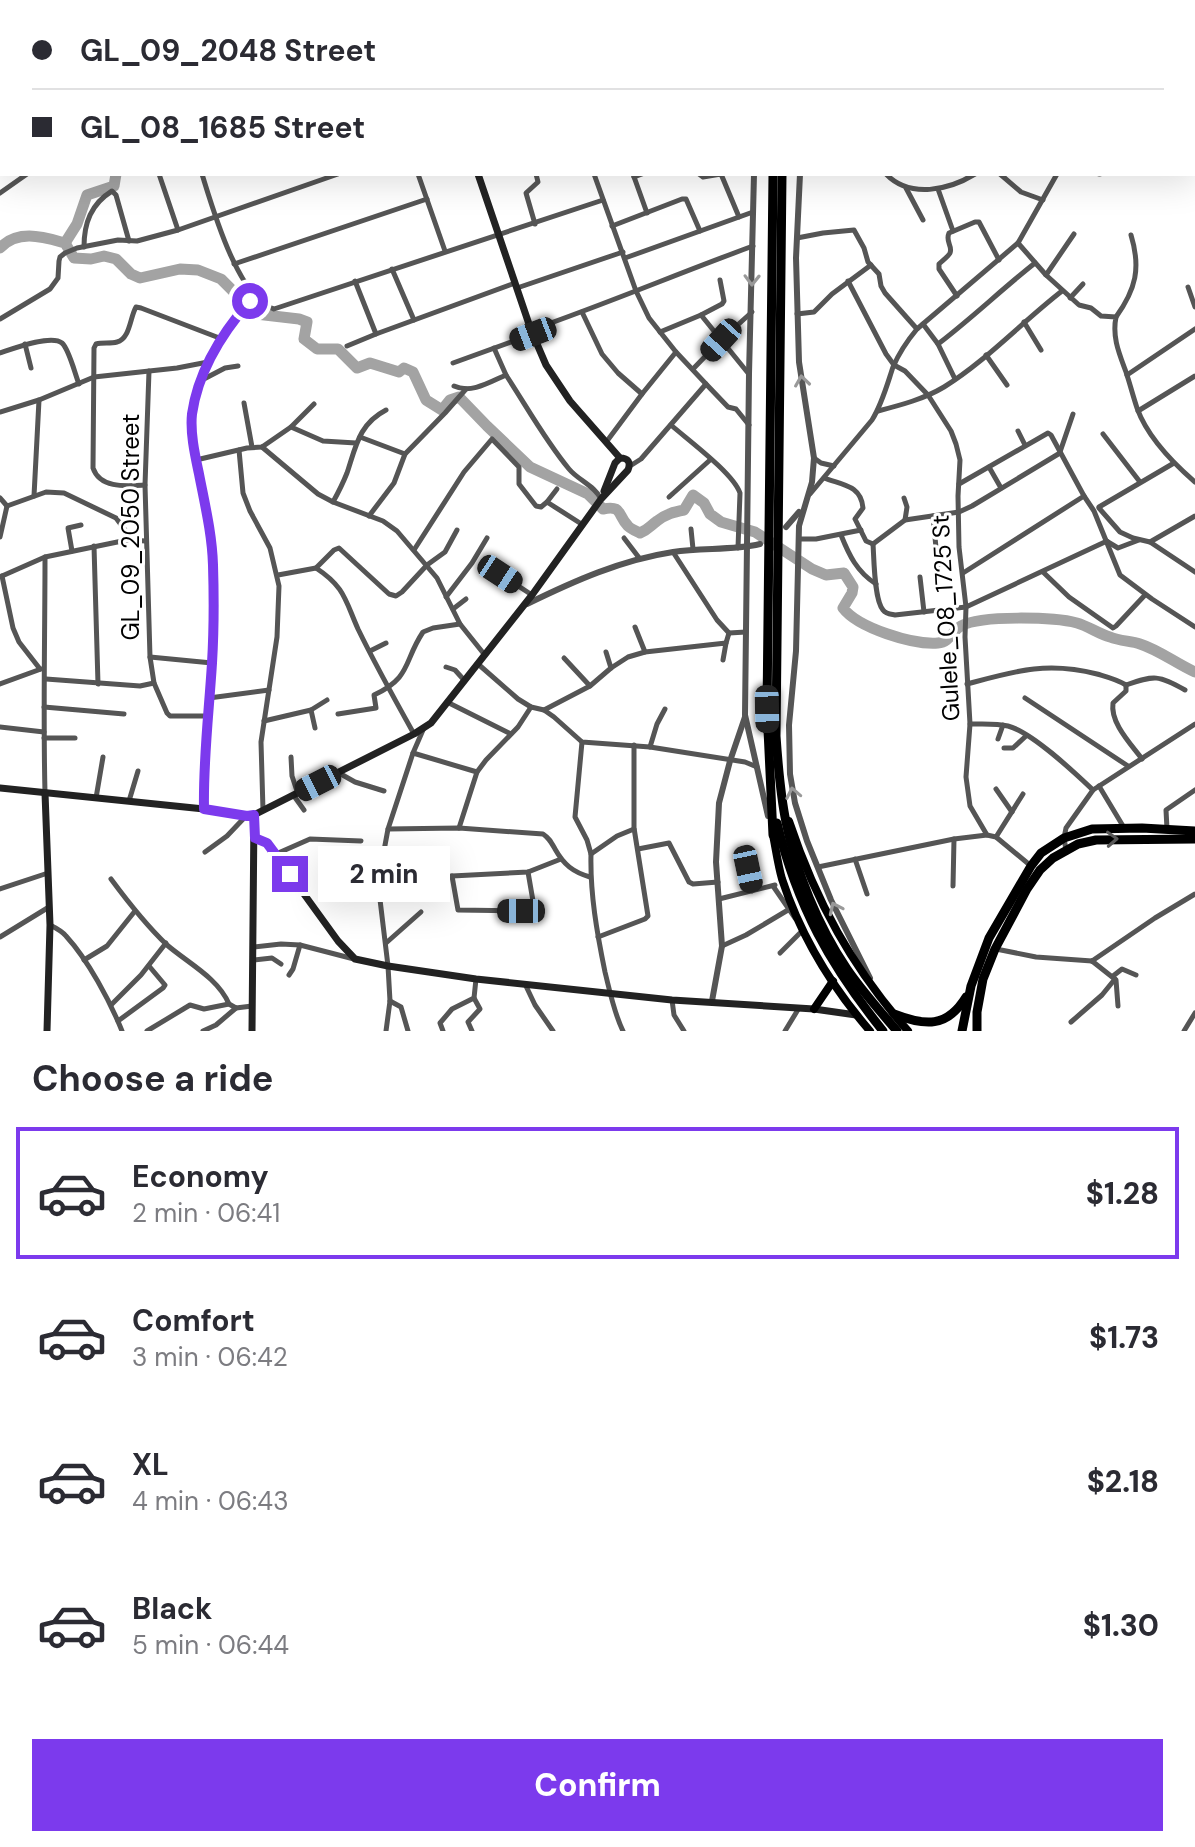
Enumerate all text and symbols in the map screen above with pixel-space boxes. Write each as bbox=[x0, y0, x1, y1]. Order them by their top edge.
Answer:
text: GL_09_2048 Street bbox=[80, 31, 376, 70]
text: GL_08_1685 Street bbox=[80, 108, 365, 147]
one-way arrow bbox=[743, 274, 761, 287]
route start bbox=[232, 283, 268, 319]
car bbox=[506, 314, 560, 354]
car bbox=[696, 314, 746, 366]
one-way arrow bbox=[794, 374, 811, 388]
street label: GL_09_2050 Street bbox=[115, 414, 146, 640]
street label: Gulele_08_1725 St bbox=[925, 514, 966, 722]
car bbox=[473, 551, 527, 597]
car bbox=[755, 685, 779, 733]
car bbox=[291, 761, 345, 805]
one-way arrow bbox=[786, 787, 803, 800]
one-way arrow bbox=[1106, 831, 1119, 848]
car bbox=[731, 843, 765, 895]
callout: 2 min bbox=[318, 846, 450, 902]
route end bbox=[272, 856, 308, 892]
text: 2 min bbox=[349, 857, 419, 891]
car bbox=[497, 899, 545, 923]
one-way arrow bbox=[829, 902, 845, 916]
text: Choose a ride bbox=[32, 1055, 273, 1102]
icon: car bbox=[36, 1157, 108, 1229]
text: Economy bbox=[132, 1157, 269, 1196]
text: $1.28 bbox=[1086, 1174, 1159, 1213]
text: 2 min · 06:41 bbox=[132, 1196, 280, 1230]
icon: car bbox=[36, 1301, 108, 1373]
text: Comfort bbox=[132, 1301, 255, 1340]
text: $1.73 bbox=[1089, 1318, 1159, 1357]
text: 3 min · 06:42 bbox=[132, 1340, 288, 1374]
icon: car bbox=[36, 1445, 108, 1517]
text: XL bbox=[132, 1445, 169, 1484]
text: $2.18 bbox=[1087, 1462, 1159, 1501]
text: 4 min · 06:43 bbox=[132, 1484, 289, 1518]
icon: car bbox=[36, 1589, 108, 1661]
text: Black bbox=[132, 1589, 212, 1628]
text: $1.30 bbox=[1083, 1606, 1159, 1645]
text: 5 min · 06:44 bbox=[132, 1628, 289, 1662]
button: Confirm bbox=[32, 1739, 1163, 1831]

